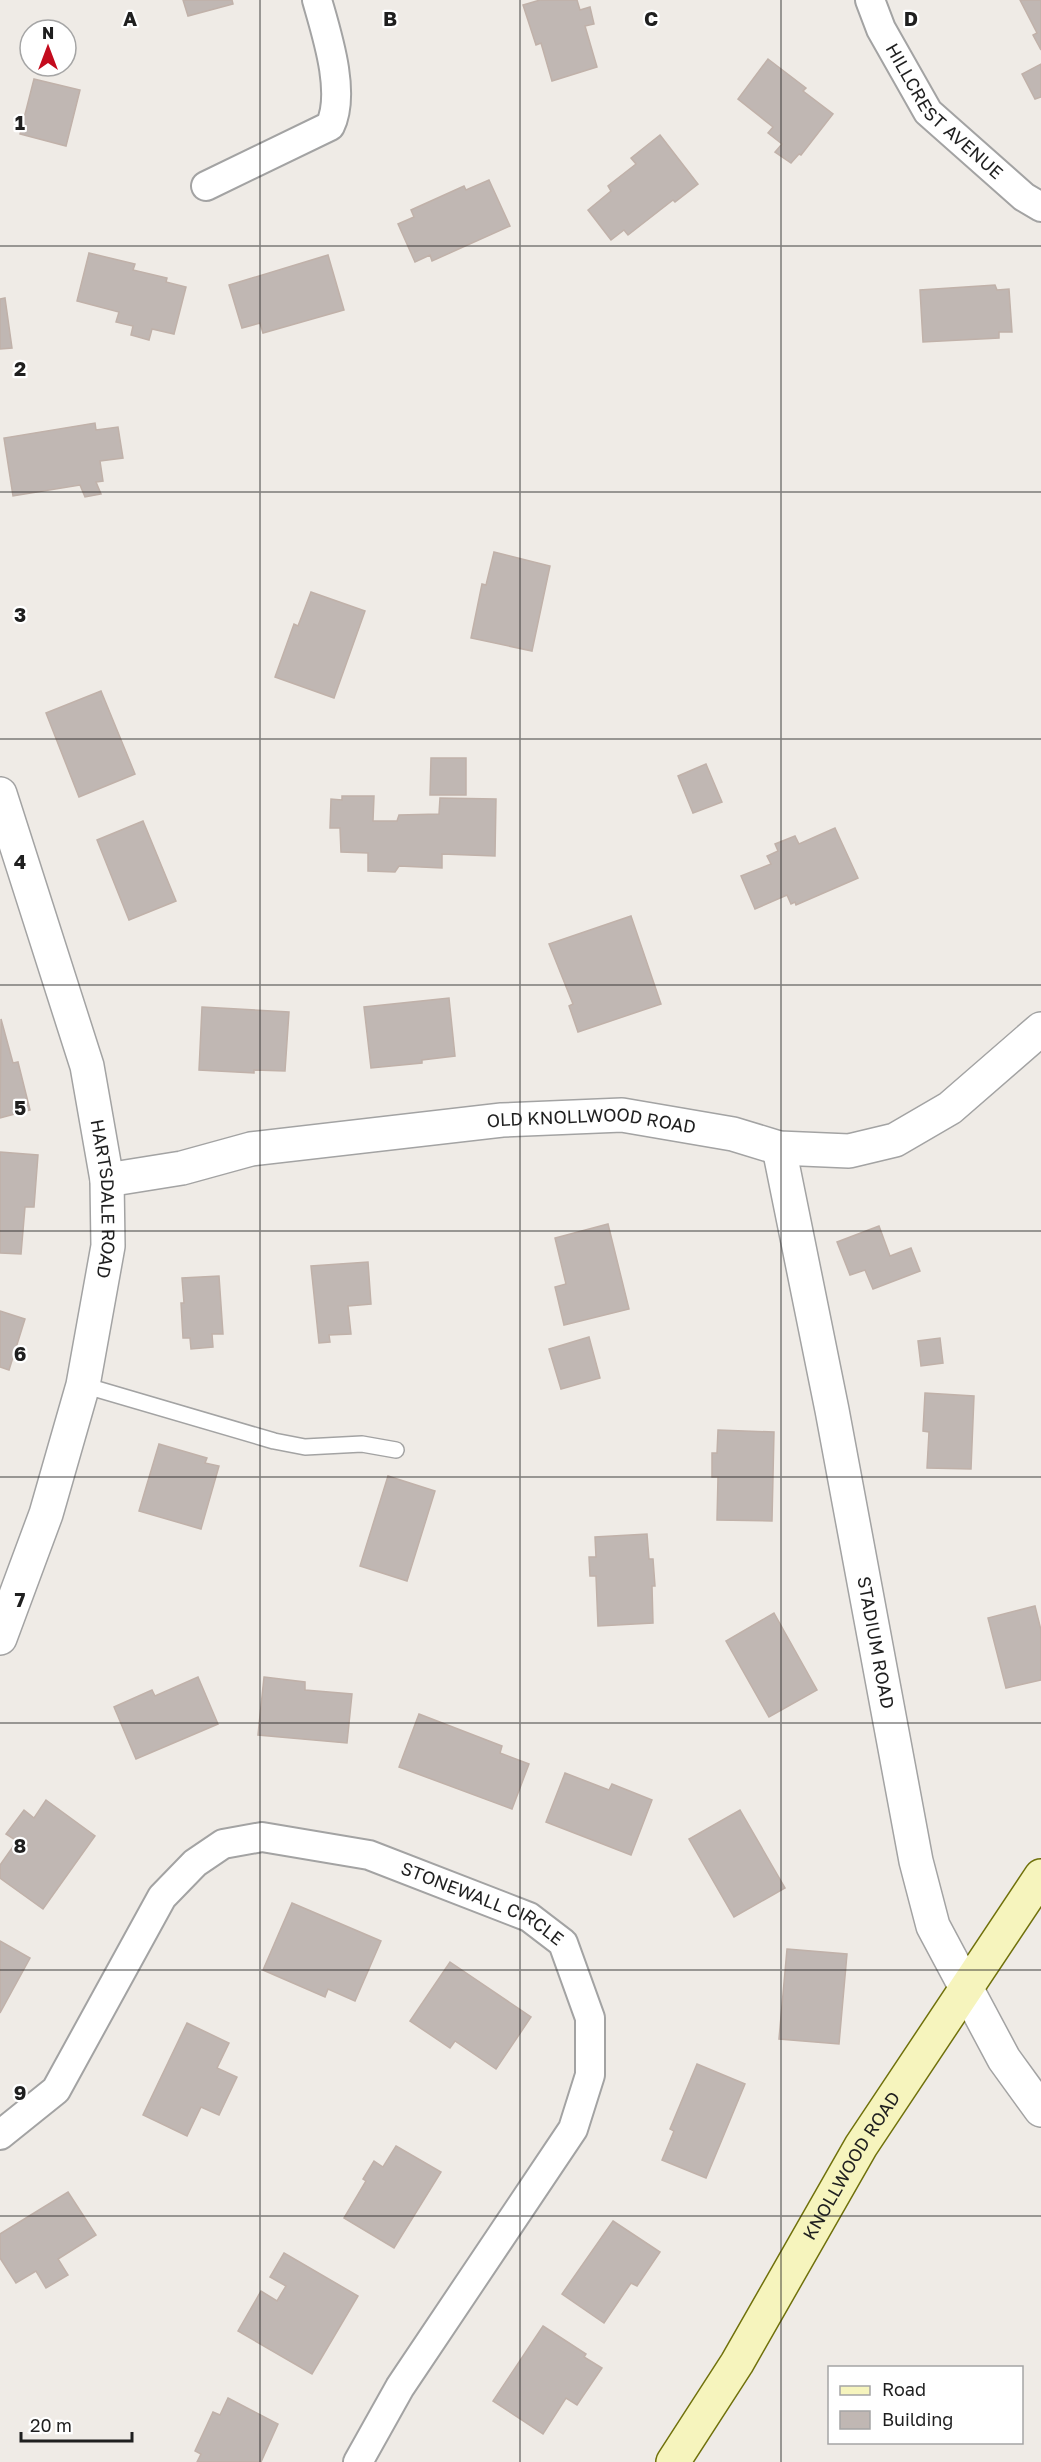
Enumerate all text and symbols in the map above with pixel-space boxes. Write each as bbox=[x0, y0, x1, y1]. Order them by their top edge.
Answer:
text: A bbox=[123, 6, 137, 30]
text: B bbox=[383, 6, 397, 30]
text: C bbox=[644, 6, 658, 30]
text: D bbox=[904, 6, 918, 30]
north arrow bbox=[18, 18, 78, 78]
text: N bbox=[42, 23, 54, 43]
street label: HILLCREST AVENUE bbox=[881, 39, 1008, 183]
text: 1 bbox=[15, 110, 25, 134]
text: 2 bbox=[14, 356, 26, 380]
text: 3 bbox=[14, 602, 26, 626]
text: 4 bbox=[14, 849, 26, 873]
text: 5 bbox=[14, 1095, 26, 1119]
street label: OLD KNOLLWOOD ROAD bbox=[485, 1102, 698, 1137]
street label: HARTSDALE ROAD bbox=[87, 1117, 121, 1280]
text: 6 bbox=[14, 1341, 26, 1365]
street label: STADIUM ROAD bbox=[853, 1574, 899, 1711]
text: 7 bbox=[15, 1587, 26, 1611]
text: 8 bbox=[14, 1833, 26, 1857]
street label: STONEWALL CIRCLE bbox=[398, 1856, 569, 1950]
text: 9 bbox=[14, 2080, 26, 2104]
street label: KNOLLWOOD ROAD bbox=[798, 2087, 904, 2244]
legend bbox=[828, 2366, 1023, 2444]
text: Road bbox=[882, 2378, 926, 2400]
scale bar bbox=[21, 2405, 132, 2443]
text: Building bbox=[882, 2408, 953, 2430]
text: 20 m bbox=[30, 2414, 72, 2436]

